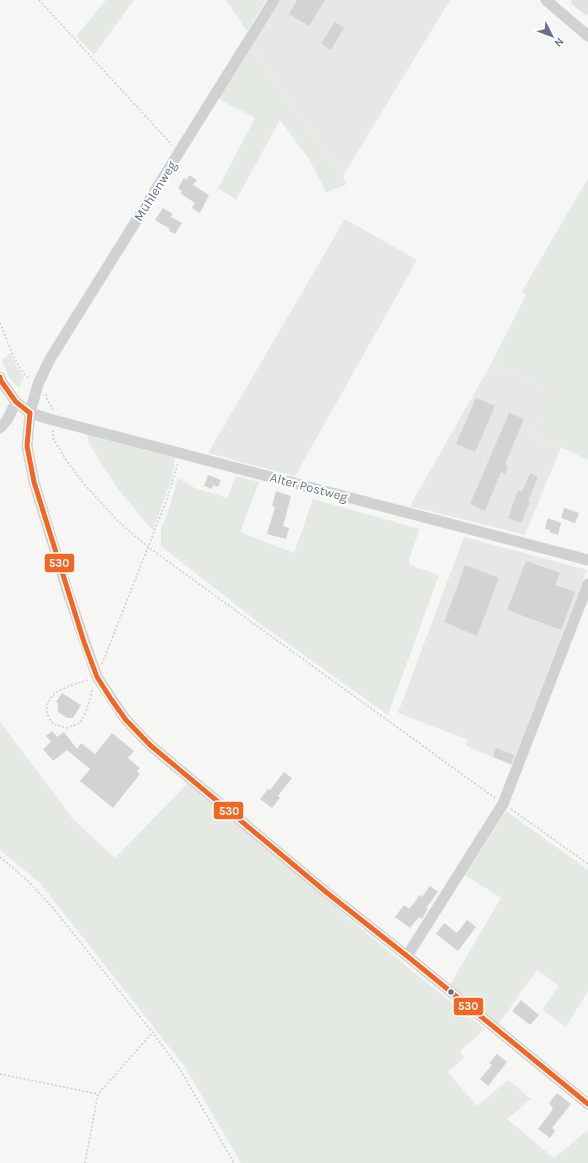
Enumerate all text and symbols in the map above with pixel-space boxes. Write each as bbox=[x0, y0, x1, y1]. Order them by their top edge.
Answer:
north arrow bbox=[532, 16, 572, 56]
text: N bbox=[552, 35, 567, 50]
street label: Mühlenweg bbox=[131, 157, 180, 224]
street label: Alter Postweg bbox=[268, 469, 350, 505]
line badge: 530 bbox=[44, 553, 75, 573]
text: 530 bbox=[49, 557, 69, 570]
line badge: 530 bbox=[213, 801, 244, 820]
text: 530 bbox=[219, 805, 239, 818]
unlabelled marker bbox=[446, 987, 456, 997]
line badge: 530 bbox=[453, 997, 484, 1016]
text: 530 bbox=[458, 1000, 478, 1013]

